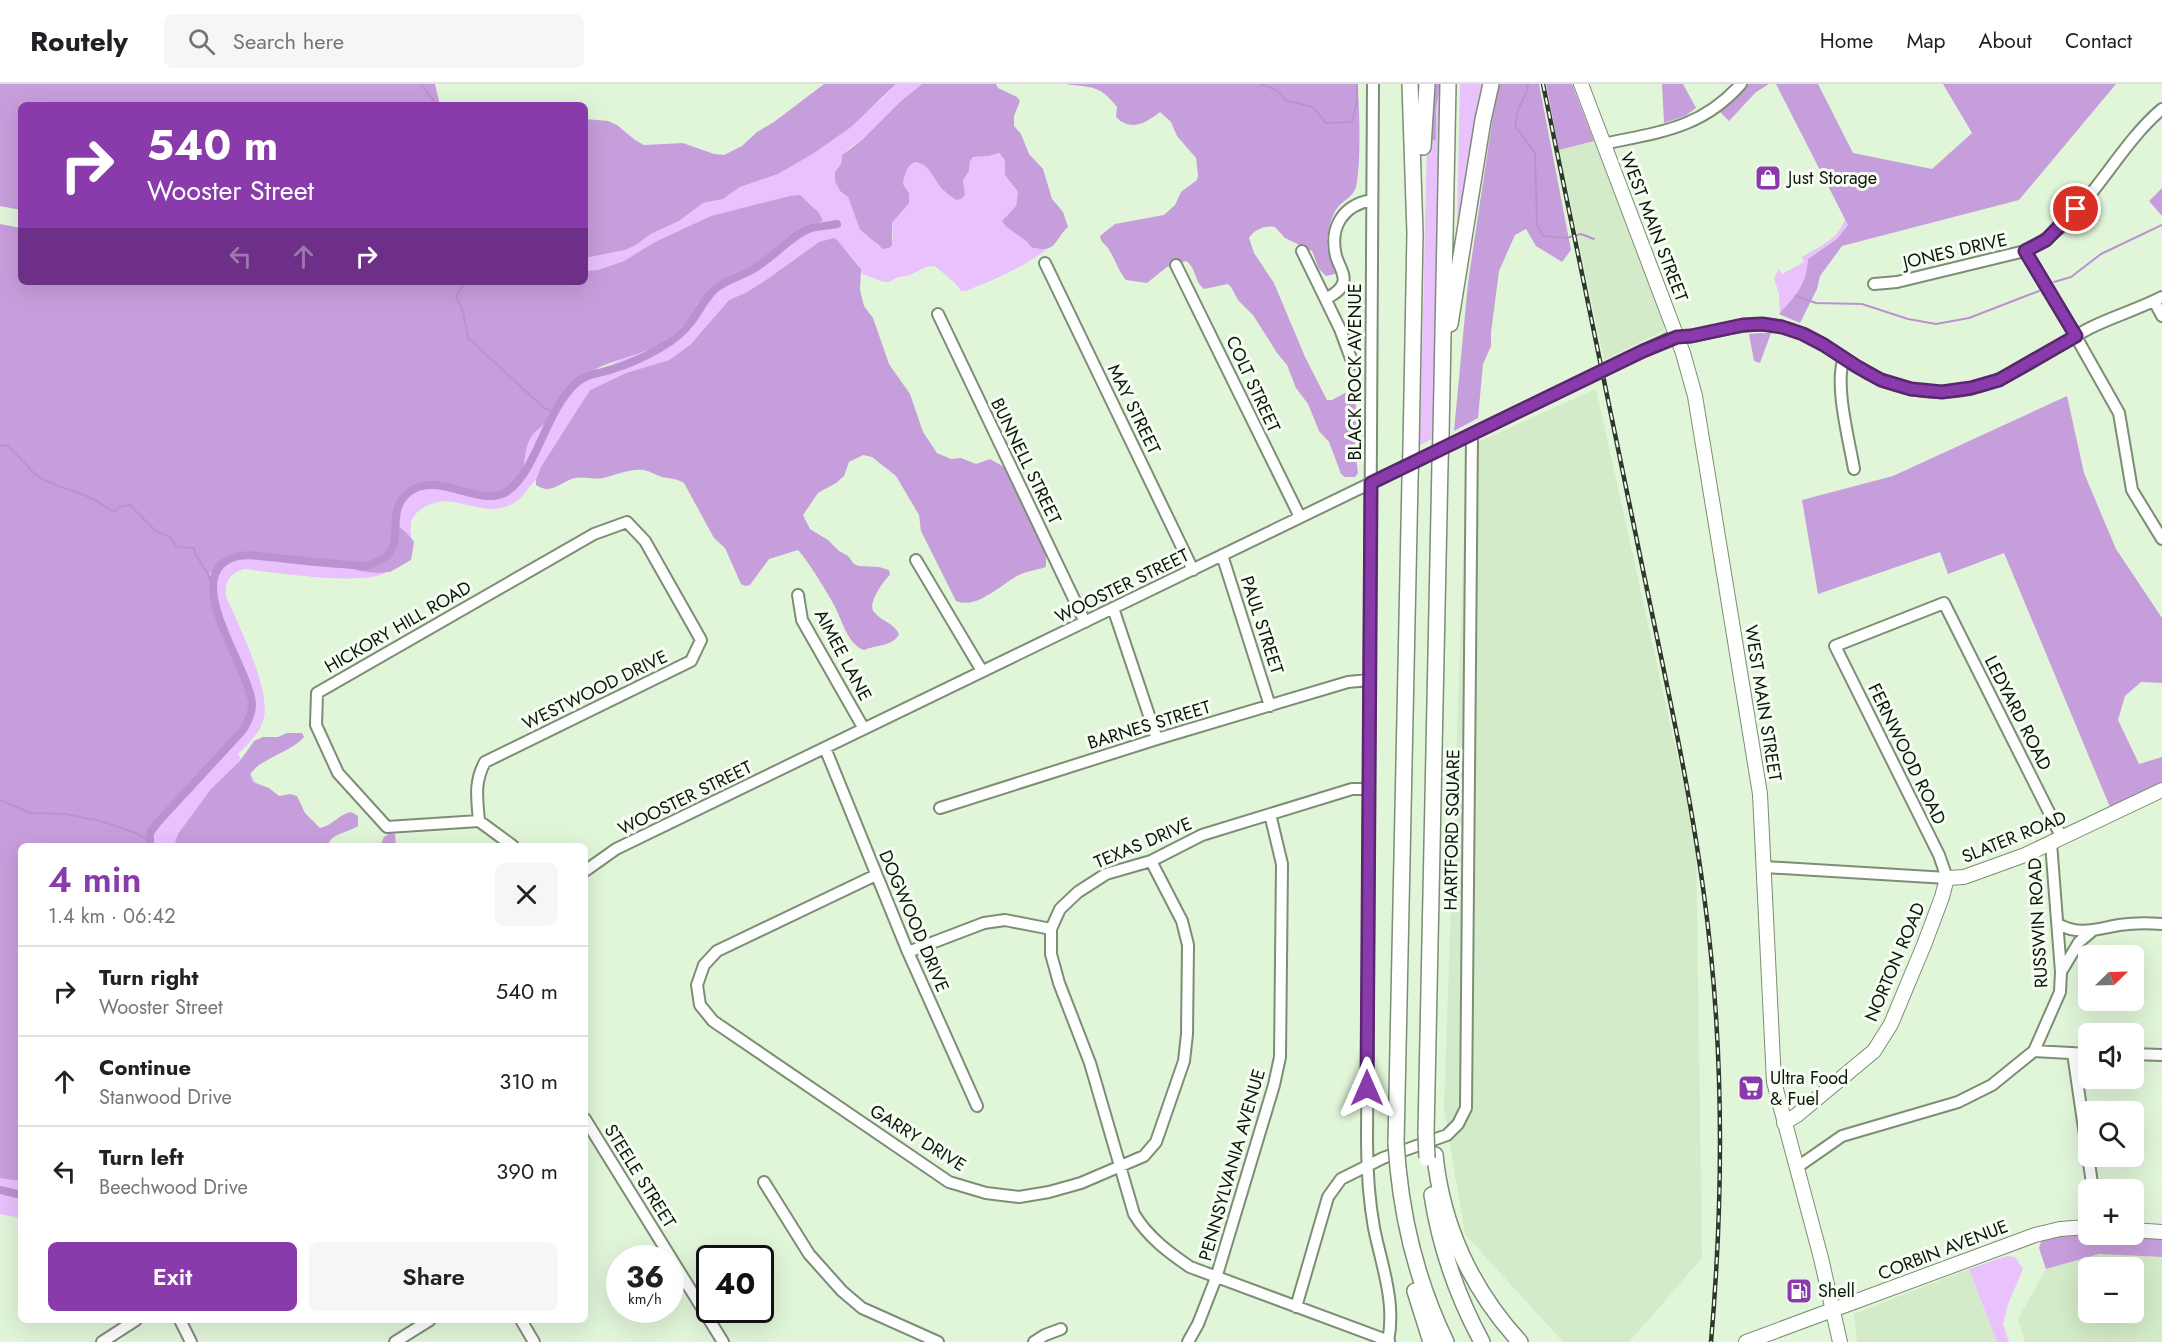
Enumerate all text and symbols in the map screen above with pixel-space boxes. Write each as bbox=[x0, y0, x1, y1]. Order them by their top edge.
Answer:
search box bbox=[164, 14, 584, 68]
text: Routely bbox=[30, 21, 128, 62]
icon: search bbox=[185, 25, 218, 58]
text: Search here bbox=[233, 25, 344, 57]
text: Home bbox=[1820, 26, 1873, 56]
text: Map bbox=[1906, 26, 1946, 56]
text: About bbox=[1979, 26, 2032, 56]
text: Contact bbox=[2065, 26, 2132, 56]
text: 540 m bbox=[147, 115, 278, 176]
icon: right bbox=[48, 126, 126, 204]
street label: WEST MAIN STREET bbox=[1614, 149, 1695, 306]
shop icon: Just Storage bbox=[1753, 163, 1783, 193]
place label: Just Storage bbox=[1786, 165, 1877, 191]
text: Wooster Street bbox=[147, 171, 314, 210]
pin bbox=[2050, 183, 2101, 234]
icon: arrive bbox=[2059, 192, 2092, 225]
street label: JONES DRIVE bbox=[1898, 226, 2010, 276]
icon: left bbox=[224, 240, 257, 273]
icon: ahead bbox=[287, 240, 320, 273]
icon: right bbox=[350, 240, 383, 273]
street label: BLACK ROCK AVENUE bbox=[1342, 283, 1368, 461]
street label: COLT STREET bbox=[1219, 332, 1287, 437]
street label: MAY STREET bbox=[1101, 360, 1167, 459]
street label: BUNNELL STREET bbox=[984, 394, 1068, 529]
street label: WOOSTER STREET bbox=[1051, 542, 1194, 630]
street label: PAUL STREET bbox=[1234, 573, 1290, 678]
street label: HICKORY HILL ROAD bbox=[320, 574, 476, 680]
street label: AIMEE LANE bbox=[808, 605, 878, 705]
street label: WEST MAIN STREET bbox=[1738, 623, 1788, 784]
street label: WESTWOOD DRIVE bbox=[518, 644, 672, 736]
street label: LEDYARD ROAD bbox=[1978, 651, 2058, 775]
street label: FERNWOOD ROAD bbox=[1861, 679, 1953, 829]
street label: BARNES STREET bbox=[1084, 694, 1214, 756]
street label: HARTFORD SQUARE bbox=[1438, 749, 1466, 911]
street label: WOOSTER STREET bbox=[614, 754, 757, 842]
street label: SLATER ROAD bbox=[1958, 804, 2070, 870]
street label: TEXAS DRIVE bbox=[1090, 811, 1196, 875]
street label: DOGWOOD DRIVE bbox=[872, 846, 956, 996]
text: 4 min bbox=[48, 853, 142, 905]
street label: RUSSWIN ROAD bbox=[2022, 857, 2054, 989]
button: close bbox=[495, 863, 558, 926]
street label: NORTON ROAD bbox=[1858, 898, 1932, 1026]
text: 1.4 km · 06:42 bbox=[48, 902, 176, 931]
north arrow bbox=[2078, 945, 2144, 1011]
map controls bbox=[2078, 945, 2144, 1323]
text: Turn right bbox=[99, 961, 199, 993]
icon: right bbox=[48, 975, 81, 1008]
text: 540 m bbox=[496, 975, 558, 1007]
text: Wooster Street bbox=[99, 993, 223, 1022]
button: sound bbox=[2078, 1023, 2144, 1089]
text: Continue bbox=[99, 1051, 191, 1083]
position arrow bbox=[1335, 1056, 1399, 1120]
icon: ahead bbox=[48, 1065, 81, 1098]
text: 310 m bbox=[499, 1065, 558, 1097]
place label: Ultra Food & Fuel bbox=[1770, 1065, 1848, 1112]
street label: PENNSYLVANIA AVENUE bbox=[1192, 1066, 1272, 1264]
supermarket icon: Ultra Food & Fuel bbox=[1736, 1073, 1766, 1103]
text: Stanwood Drive bbox=[99, 1083, 232, 1112]
street label: GARRY DRIVE bbox=[865, 1098, 971, 1178]
button: search bbox=[2078, 1101, 2144, 1167]
street label: STEELE STREET bbox=[598, 1119, 683, 1233]
text: Turn left bbox=[99, 1141, 184, 1173]
icon: left bbox=[48, 1155, 81, 1188]
text: 390 m bbox=[496, 1155, 558, 1187]
text: Beechwood Drive bbox=[99, 1173, 248, 1202]
button: + bbox=[2078, 1179, 2144, 1245]
street label: CORBIN AVENUE bbox=[1874, 1213, 2012, 1287]
button: Exit bbox=[48, 1242, 297, 1311]
button: Share bbox=[309, 1242, 558, 1311]
speed limit sign: 40 bbox=[696, 1245, 774, 1323]
text: 36 bbox=[626, 1255, 664, 1298]
button: − bbox=[2078, 1257, 2144, 1323]
fuel station icon: Shell bbox=[1784, 1276, 1814, 1306]
place label: Shell bbox=[1818, 1278, 1855, 1304]
text: km/h bbox=[628, 1288, 662, 1310]

